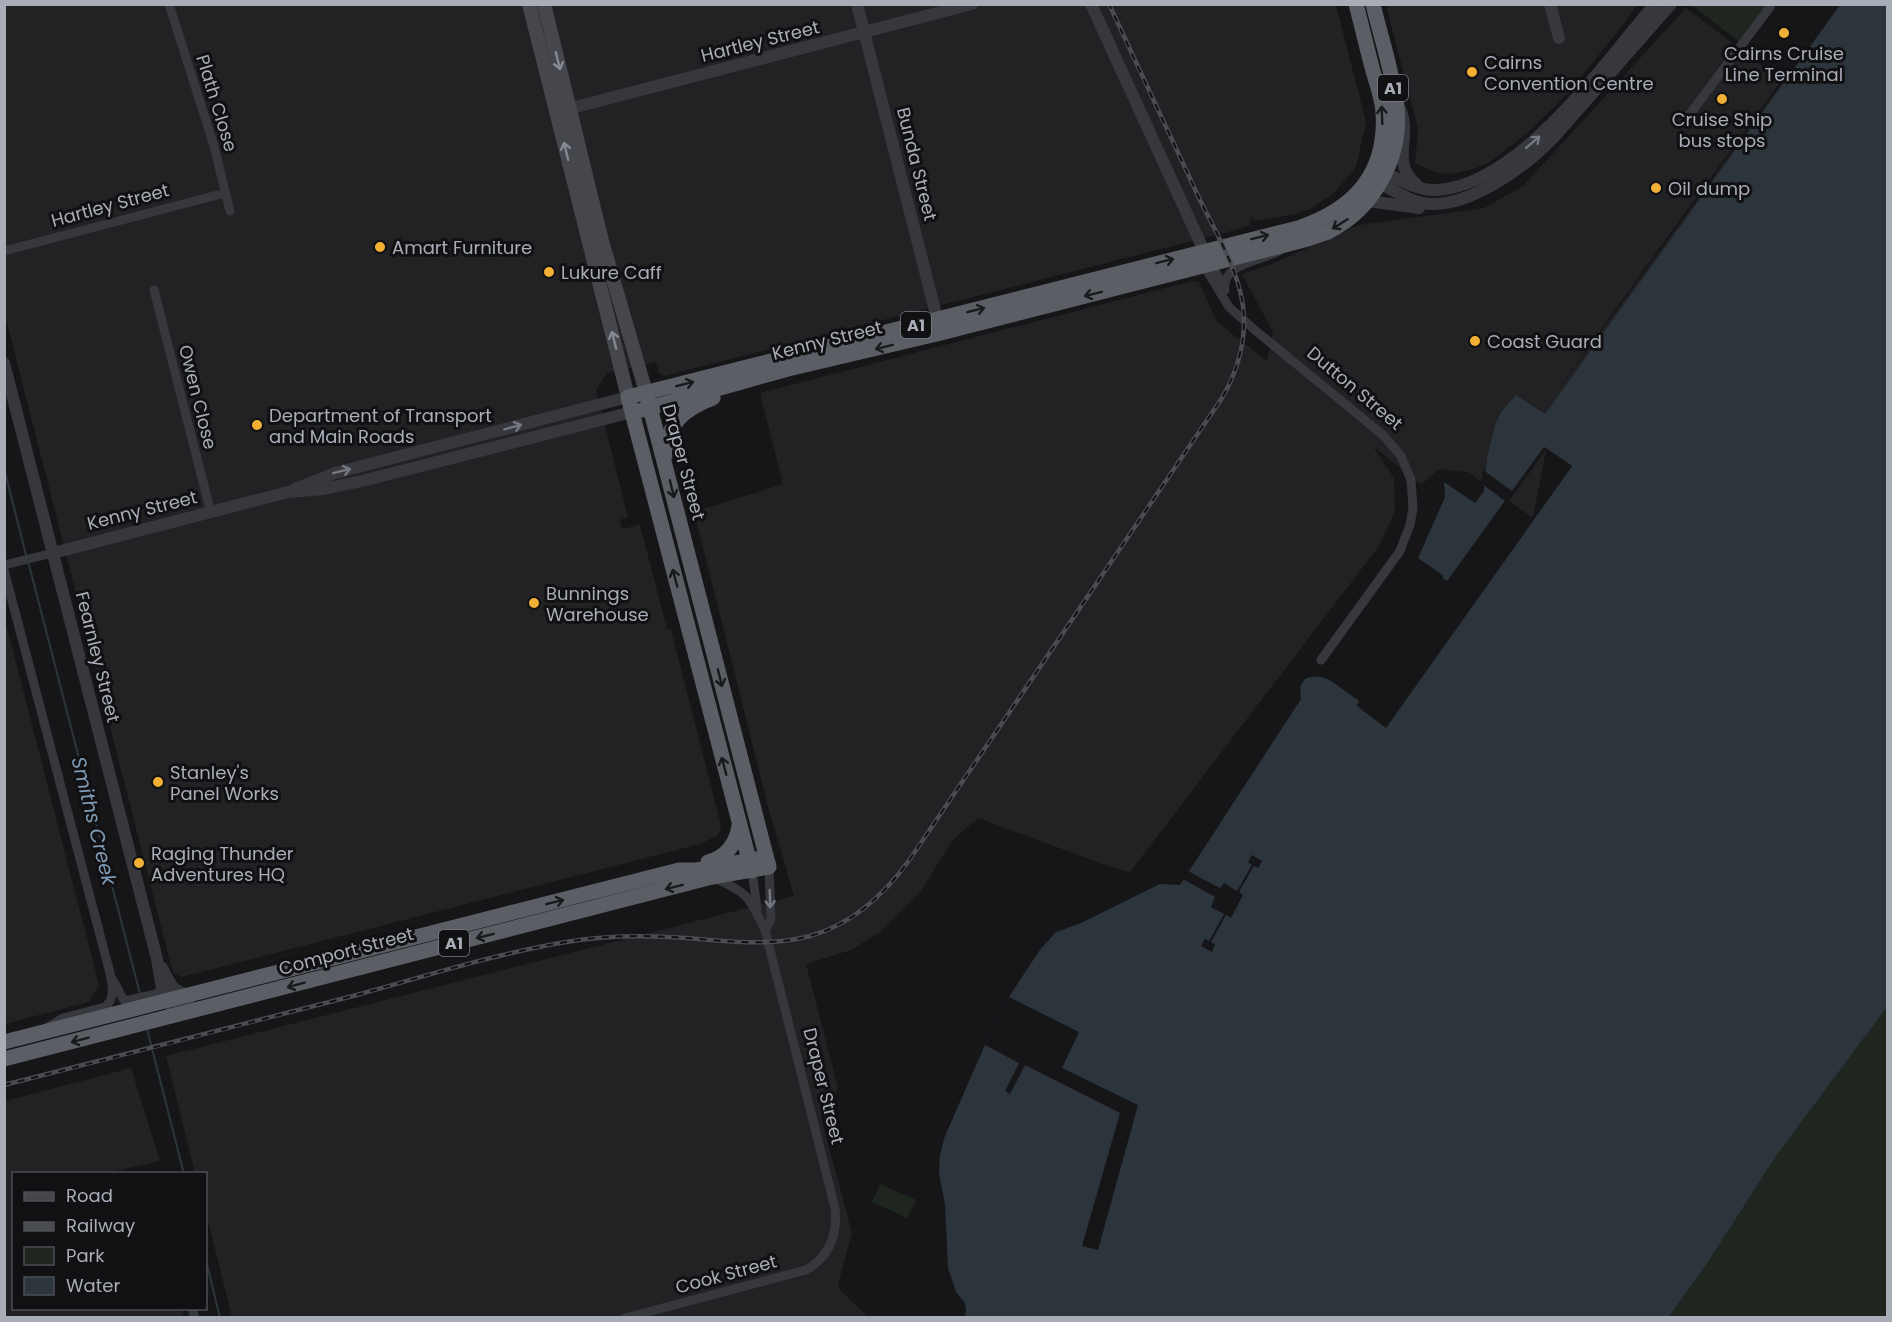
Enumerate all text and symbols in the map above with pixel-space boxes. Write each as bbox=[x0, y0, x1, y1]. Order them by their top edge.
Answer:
street label: Hartley Street bbox=[698, 14, 822, 68]
marker: Cairns Cruise Line Terminal bbox=[1777, 26, 1791, 40]
place label: Cairns Cruise Line Terminal bbox=[1724, 41, 1844, 87]
place label: Cairns Convention Centre bbox=[1484, 50, 1654, 96]
street label: Plath Close bbox=[190, 51, 244, 155]
one-way arrow bbox=[552, 51, 564, 70]
marker: Cairns Convention Centre bbox=[1465, 65, 1479, 79]
road number: A1 bbox=[1378, 75, 1408, 101]
marker: Cruise Ship bus stops bbox=[1715, 92, 1729, 106]
street label: Bunda Street bbox=[891, 105, 943, 223]
one-way arrow bbox=[1376, 106, 1388, 126]
place label: Cruise Ship bus stops bbox=[1672, 107, 1772, 153]
one-way arrow bbox=[1525, 135, 1540, 149]
one-way arrow bbox=[559, 142, 571, 161]
place label: Oil dump bbox=[1668, 176, 1750, 201]
street label: Hartley Street bbox=[48, 177, 172, 233]
marker: Oil dump bbox=[1649, 181, 1663, 195]
one-way arrow bbox=[1332, 219, 1349, 231]
one-way arrow bbox=[1251, 231, 1270, 243]
place label: Amart Furniture bbox=[392, 235, 532, 260]
marker: Amart Furniture bbox=[373, 240, 387, 254]
one-way arrow bbox=[1155, 255, 1174, 267]
place label: Lukure Caff bbox=[561, 260, 662, 285]
marker: Lukure Caff bbox=[542, 265, 556, 279]
one-way arrow bbox=[1084, 289, 1103, 300]
one-way arrow bbox=[966, 303, 985, 315]
road number: A1 bbox=[901, 312, 931, 338]
street label: Kenny Street bbox=[769, 314, 885, 366]
place label: Coast Guard bbox=[1487, 329, 1602, 354]
one-way arrow bbox=[607, 331, 619, 350]
marker: Coast Guard bbox=[1468, 334, 1482, 348]
one-way arrow bbox=[875, 341, 894, 353]
street label: Dutton Street bbox=[1302, 341, 1408, 435]
street label: Owen Close bbox=[173, 342, 223, 452]
one-way arrow bbox=[675, 377, 694, 389]
street label: Draper Street bbox=[657, 401, 711, 523]
place label: Department of Transport and Main Roads bbox=[269, 403, 492, 449]
marker: Department of Transport and Main Roads bbox=[250, 418, 264, 432]
one-way arrow bbox=[503, 421, 522, 432]
one-way arrow bbox=[333, 465, 352, 477]
one-way arrow bbox=[666, 480, 678, 499]
street label: Kenny Street bbox=[84, 484, 200, 536]
one-way arrow bbox=[669, 568, 680, 587]
place label: Bunnings Warehouse bbox=[546, 581, 649, 627]
street label: Fearnley Street bbox=[70, 589, 126, 725]
marker: Bunnings Warehouse bbox=[527, 596, 541, 610]
one-way arrow bbox=[715, 668, 727, 687]
water label: Smiths Creek bbox=[64, 754, 124, 890]
one-way arrow bbox=[718, 757, 730, 776]
place label: Stanley's Panel Works bbox=[170, 760, 279, 806]
marker: Stanley's Panel Works bbox=[151, 775, 165, 789]
place label: Raging Thunder Adventures HQ bbox=[151, 841, 294, 887]
marker: Raging Thunder Adventures HQ bbox=[132, 856, 146, 870]
one-way arrow bbox=[665, 882, 684, 893]
one-way arrow bbox=[764, 889, 775, 909]
one-way arrow bbox=[546, 895, 565, 907]
street label: Comport Street bbox=[276, 921, 416, 981]
road number: A1 bbox=[439, 930, 469, 956]
one-way arrow bbox=[476, 930, 495, 942]
one-way arrow bbox=[287, 979, 306, 991]
street label: Draper Street bbox=[797, 1025, 851, 1147]
one-way arrow bbox=[70, 1034, 89, 1046]
legend bbox=[12, 1172, 207, 1310]
text: Road bbox=[66, 1183, 113, 1208]
text: Railway bbox=[66, 1213, 135, 1238]
text: Park bbox=[66, 1243, 105, 1268]
street label: Cook Street bbox=[673, 1249, 779, 1299]
text: Water bbox=[66, 1273, 120, 1298]

